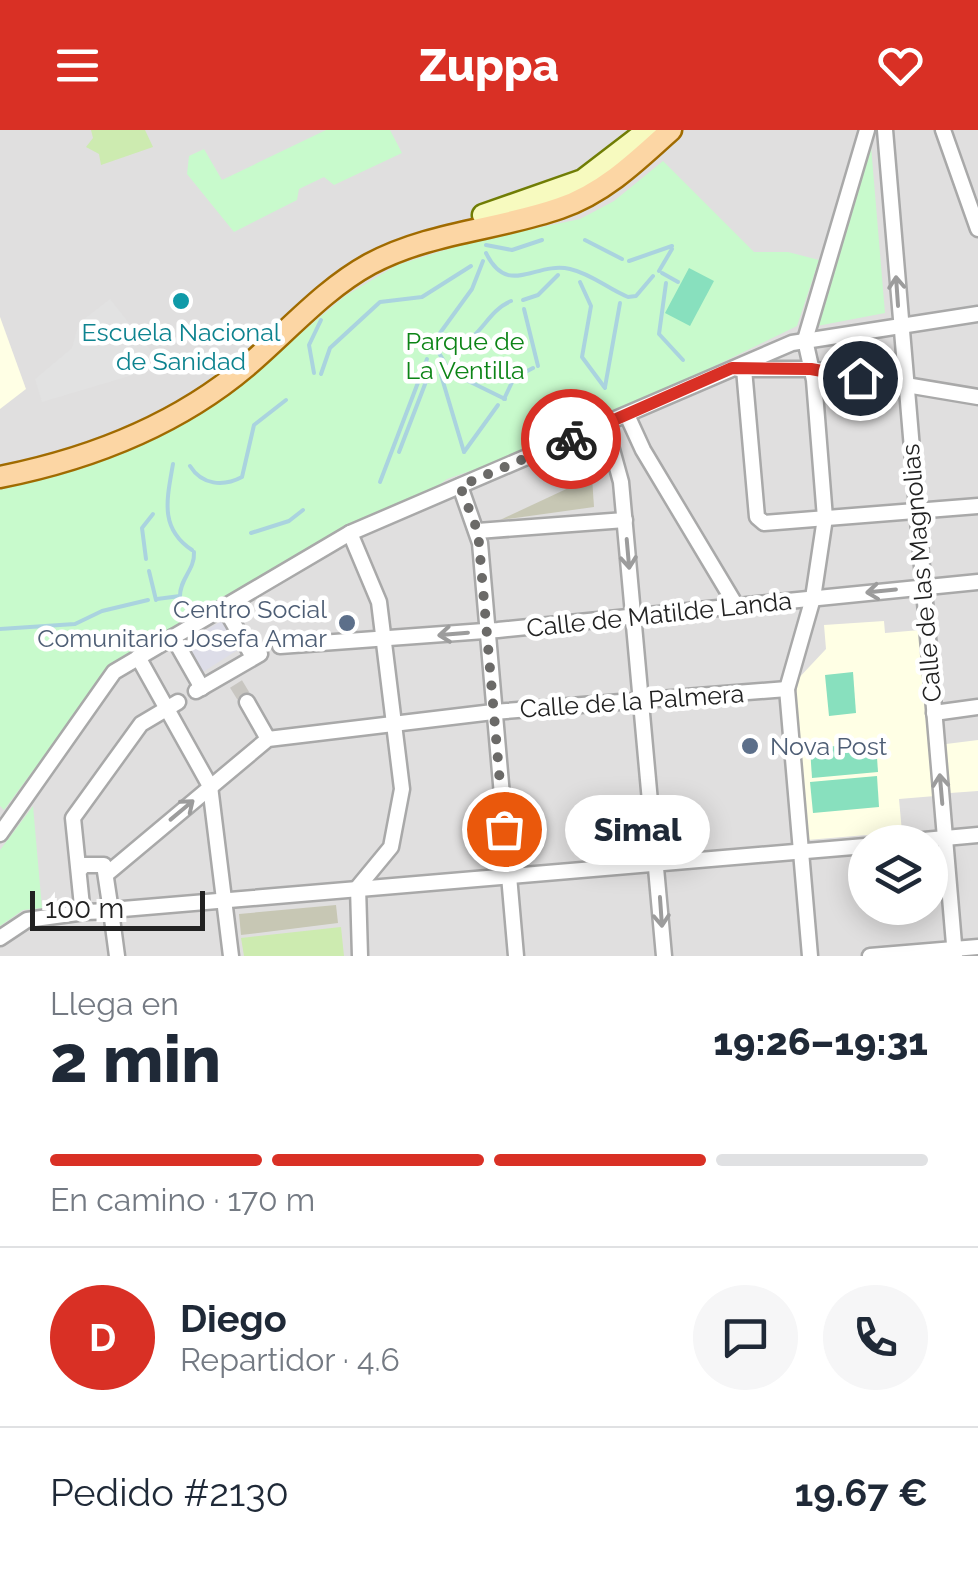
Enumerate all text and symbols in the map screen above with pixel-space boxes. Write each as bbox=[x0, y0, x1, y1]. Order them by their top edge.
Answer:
icon: menu bbox=[50, 38, 105, 93]
icon: heart bbox=[873, 38, 928, 93]
text: Zuppa bbox=[419, 39, 559, 92]
one-way arrow bbox=[887, 276, 906, 308]
marker: Escuela Nacional de Sanidad bbox=[170, 290, 192, 312]
place label: Escuela Nacional de Sanidad bbox=[81, 317, 281, 376]
park label: Parque de La Ventilla bbox=[405, 326, 525, 385]
pin bbox=[818, 336, 903, 421]
icon: home bbox=[833, 351, 888, 406]
courier bbox=[521, 389, 621, 489]
icon: bike bbox=[544, 412, 599, 467]
street label: Calle de las Magnolias bbox=[895, 443, 947, 703]
one-way arrow bbox=[619, 537, 638, 569]
one-way arrow bbox=[865, 582, 898, 601]
street label: Calle de Matilde Landa bbox=[525, 585, 793, 643]
place label: Centro Social Comunitario Josefa Amar bbox=[37, 594, 327, 653]
marker: Centro Social Comunitario Josefa Amar bbox=[336, 612, 358, 634]
one-way arrow bbox=[438, 625, 470, 644]
street label: Calle de la Palmera bbox=[519, 678, 745, 724]
place label: Nova Post bbox=[770, 731, 888, 761]
marker: Nova Post bbox=[739, 735, 761, 757]
one-way arrow bbox=[931, 774, 950, 806]
pin bbox=[462, 787, 547, 872]
callout: Simal bbox=[564, 794, 709, 864]
one-way arrow bbox=[169, 799, 194, 822]
icon: bag bbox=[477, 802, 532, 857]
text: Simal bbox=[594, 811, 681, 848]
map controls bbox=[848, 825, 948, 925]
button: layers bbox=[848, 825, 948, 925]
scale bar bbox=[30, 886, 205, 930]
text: 100 m bbox=[45, 892, 124, 925]
one-way arrow bbox=[651, 896, 670, 928]
text: Llega en bbox=[50, 985, 179, 1022]
text: 19:26–19:31 bbox=[713, 1019, 928, 1064]
text: 2 min bbox=[50, 1021, 221, 1097]
text: En camino · 170 m bbox=[50, 1181, 315, 1218]
button: chat bbox=[693, 1285, 798, 1390]
button: phone bbox=[823, 1285, 928, 1390]
text: Diego bbox=[180, 1296, 287, 1341]
text: D bbox=[89, 1315, 116, 1360]
text: Repartidor · 4.6 bbox=[180, 1341, 400, 1378]
text: Pedido #2130 bbox=[50, 1470, 289, 1515]
text: 19.67 € bbox=[794, 1470, 928, 1515]

